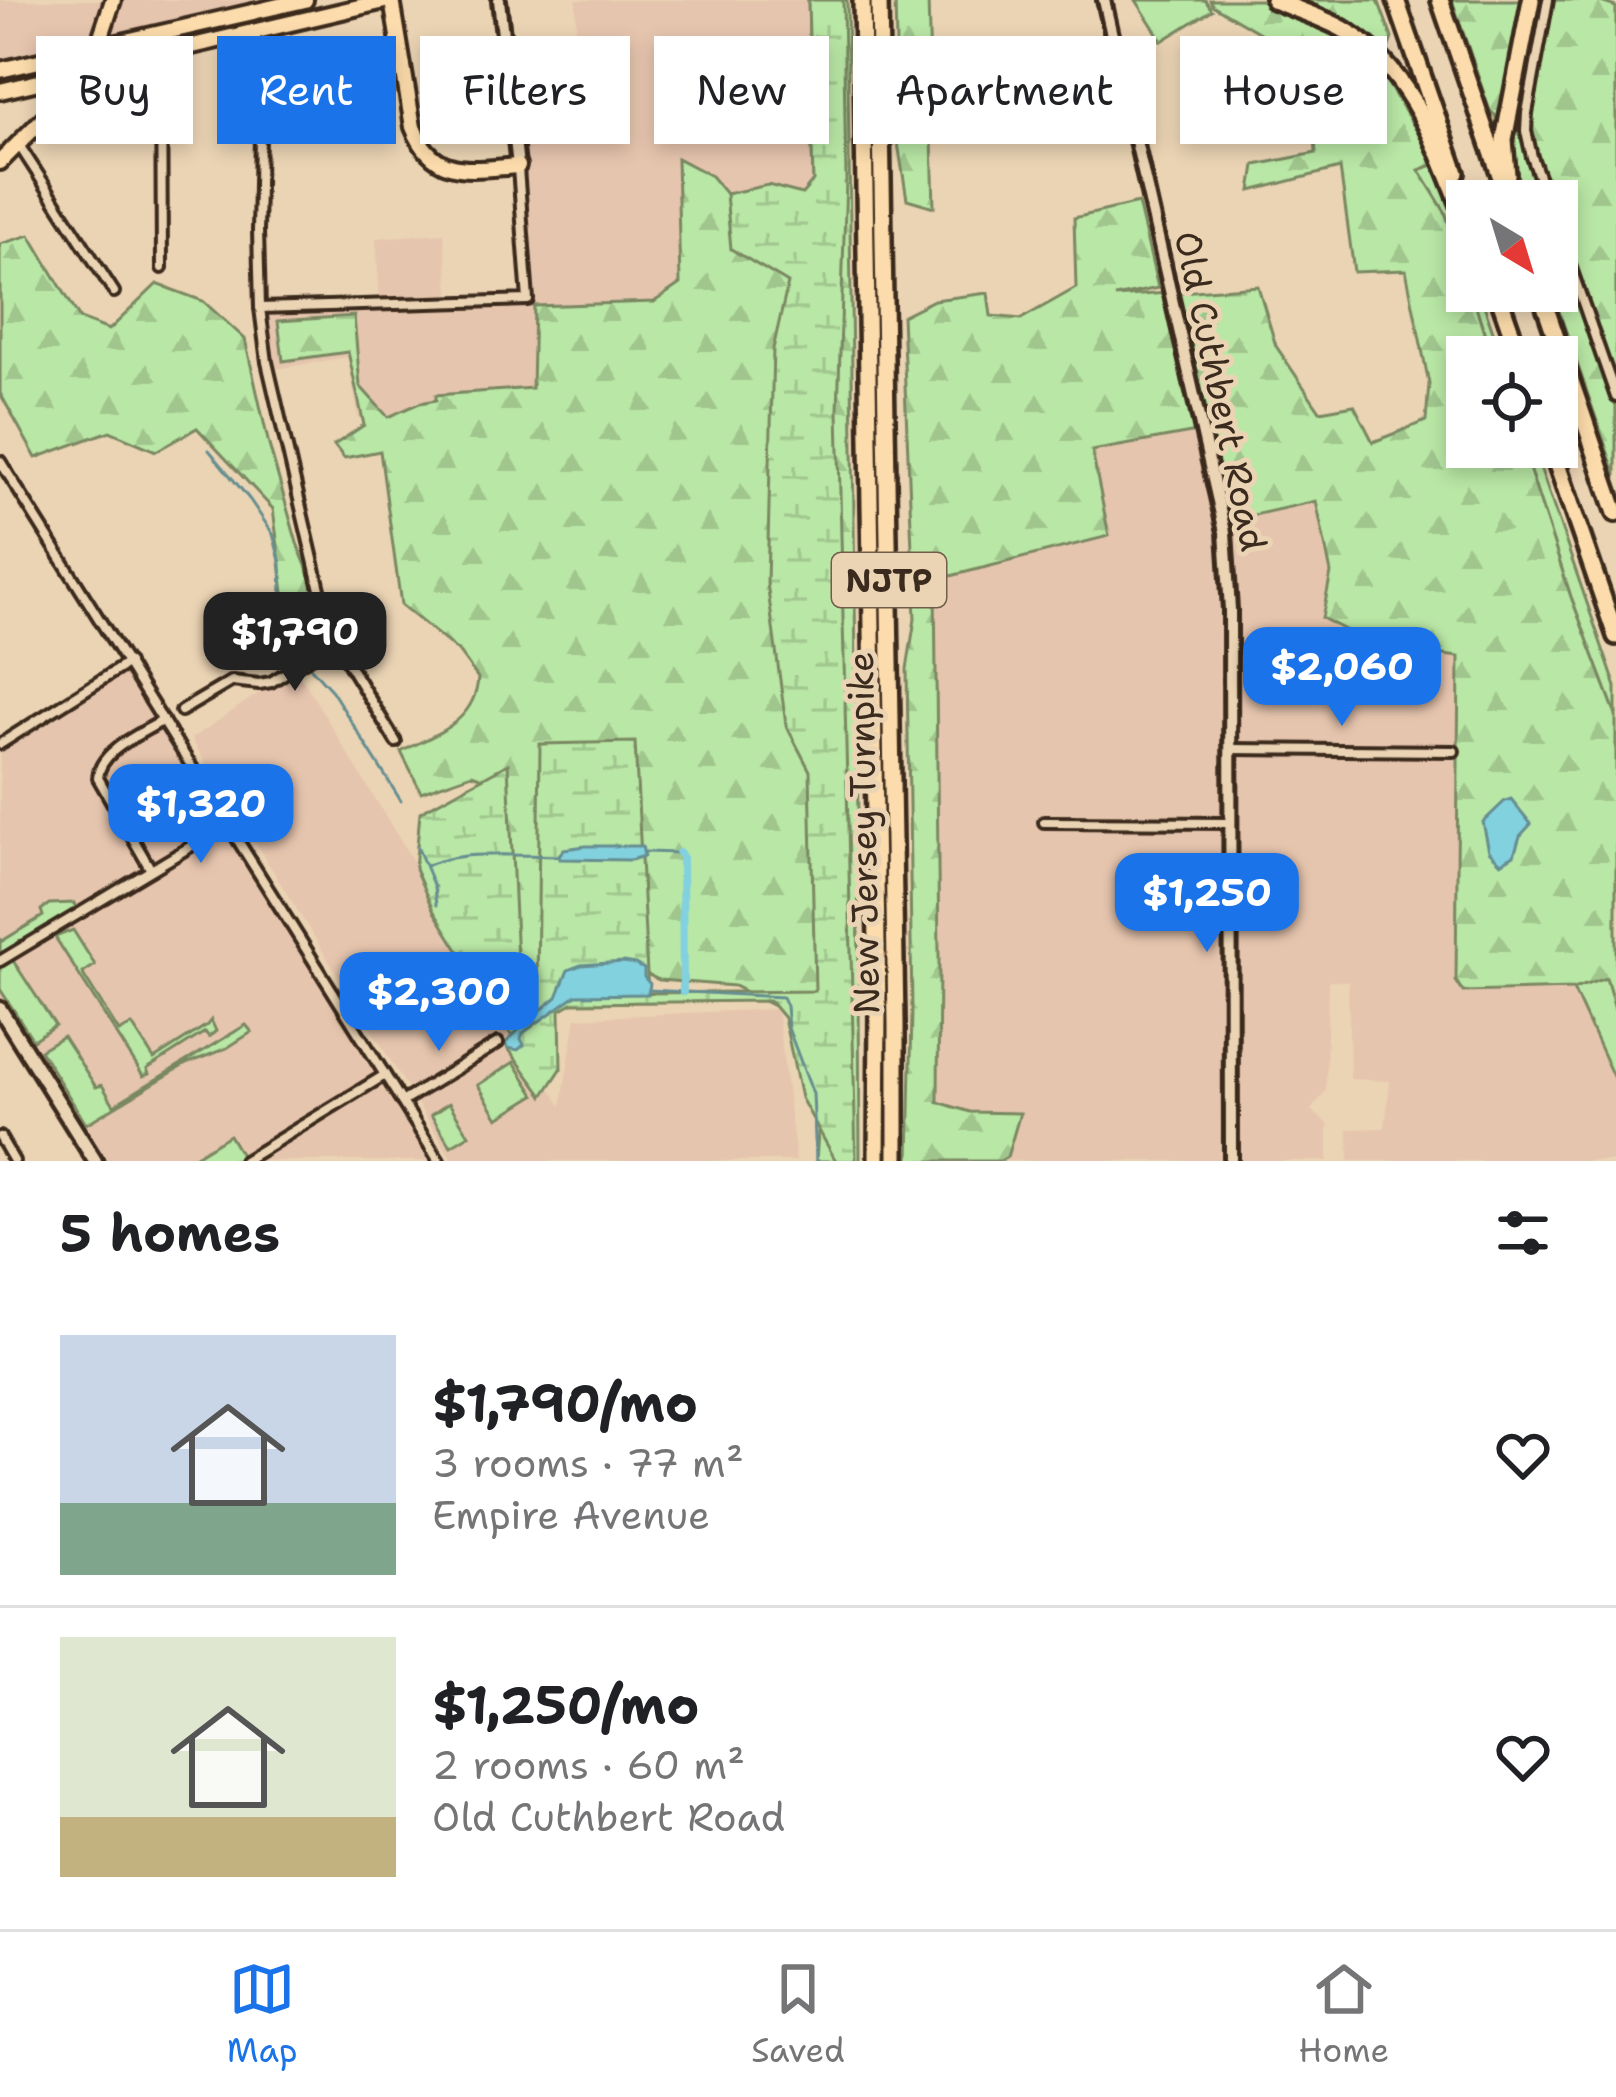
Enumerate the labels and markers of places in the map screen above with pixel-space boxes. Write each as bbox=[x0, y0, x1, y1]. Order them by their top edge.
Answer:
pin: $1,790 bbox=[197, 592, 393, 694]
pin: $2,060 bbox=[1244, 627, 1440, 729]
pin: $1,320 bbox=[103, 764, 299, 866]
pin: $1,250 bbox=[1109, 853, 1305, 955]
pin: $2,300 bbox=[341, 952, 537, 1054]

